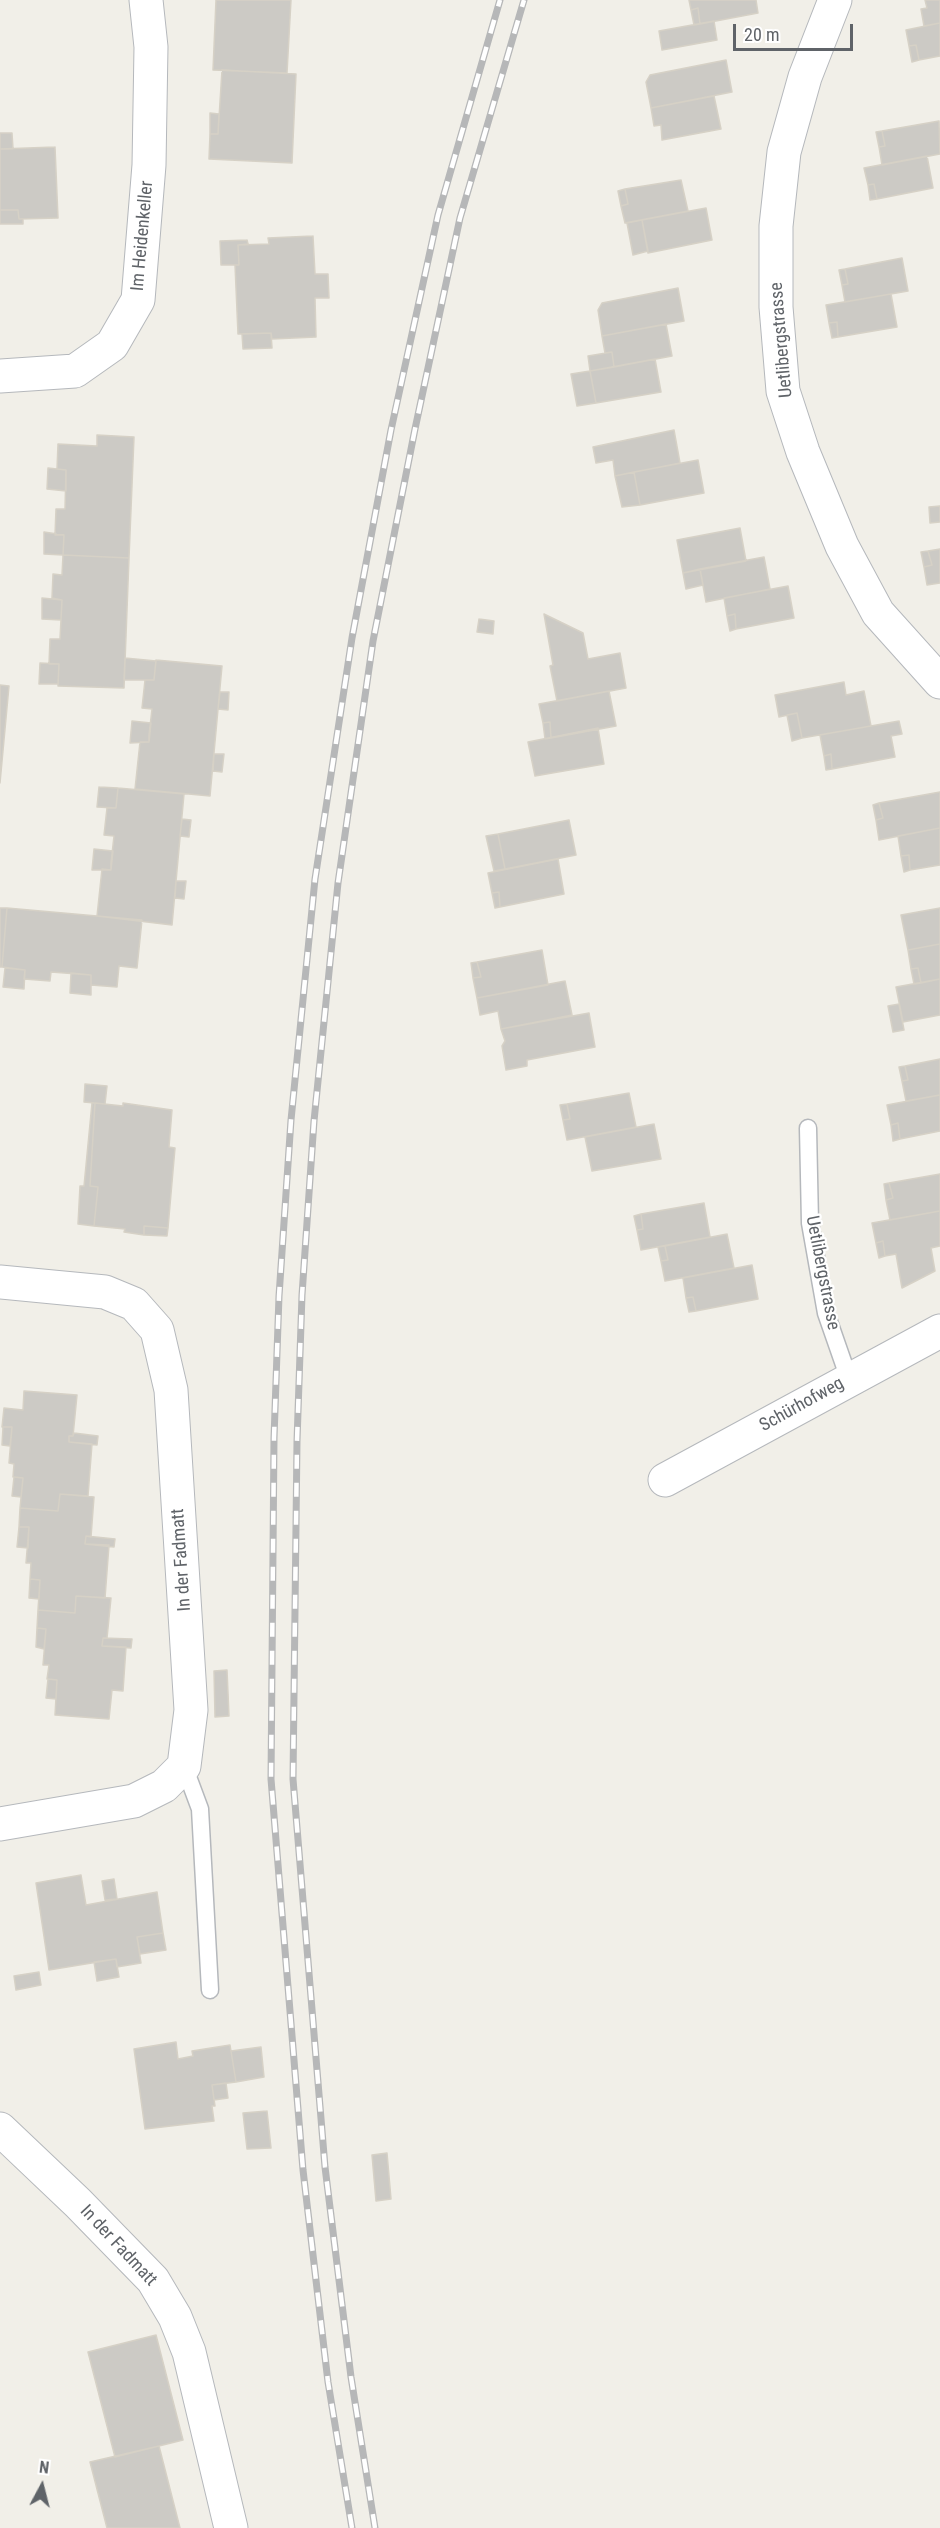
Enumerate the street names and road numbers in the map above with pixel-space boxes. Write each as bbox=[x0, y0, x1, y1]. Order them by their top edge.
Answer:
street label: Im Heidenkeller bbox=[127, 180, 159, 292]
street label: Uetlibergstrasse bbox=[766, 281, 798, 399]
street label: Uetlibergstrasse bbox=[800, 1214, 844, 1332]
street label: Schürhofweg bbox=[756, 1373, 848, 1437]
street label: In der Fadmatt bbox=[168, 1508, 196, 1612]
street label: In der Fadmatt bbox=[75, 2201, 161, 2291]

